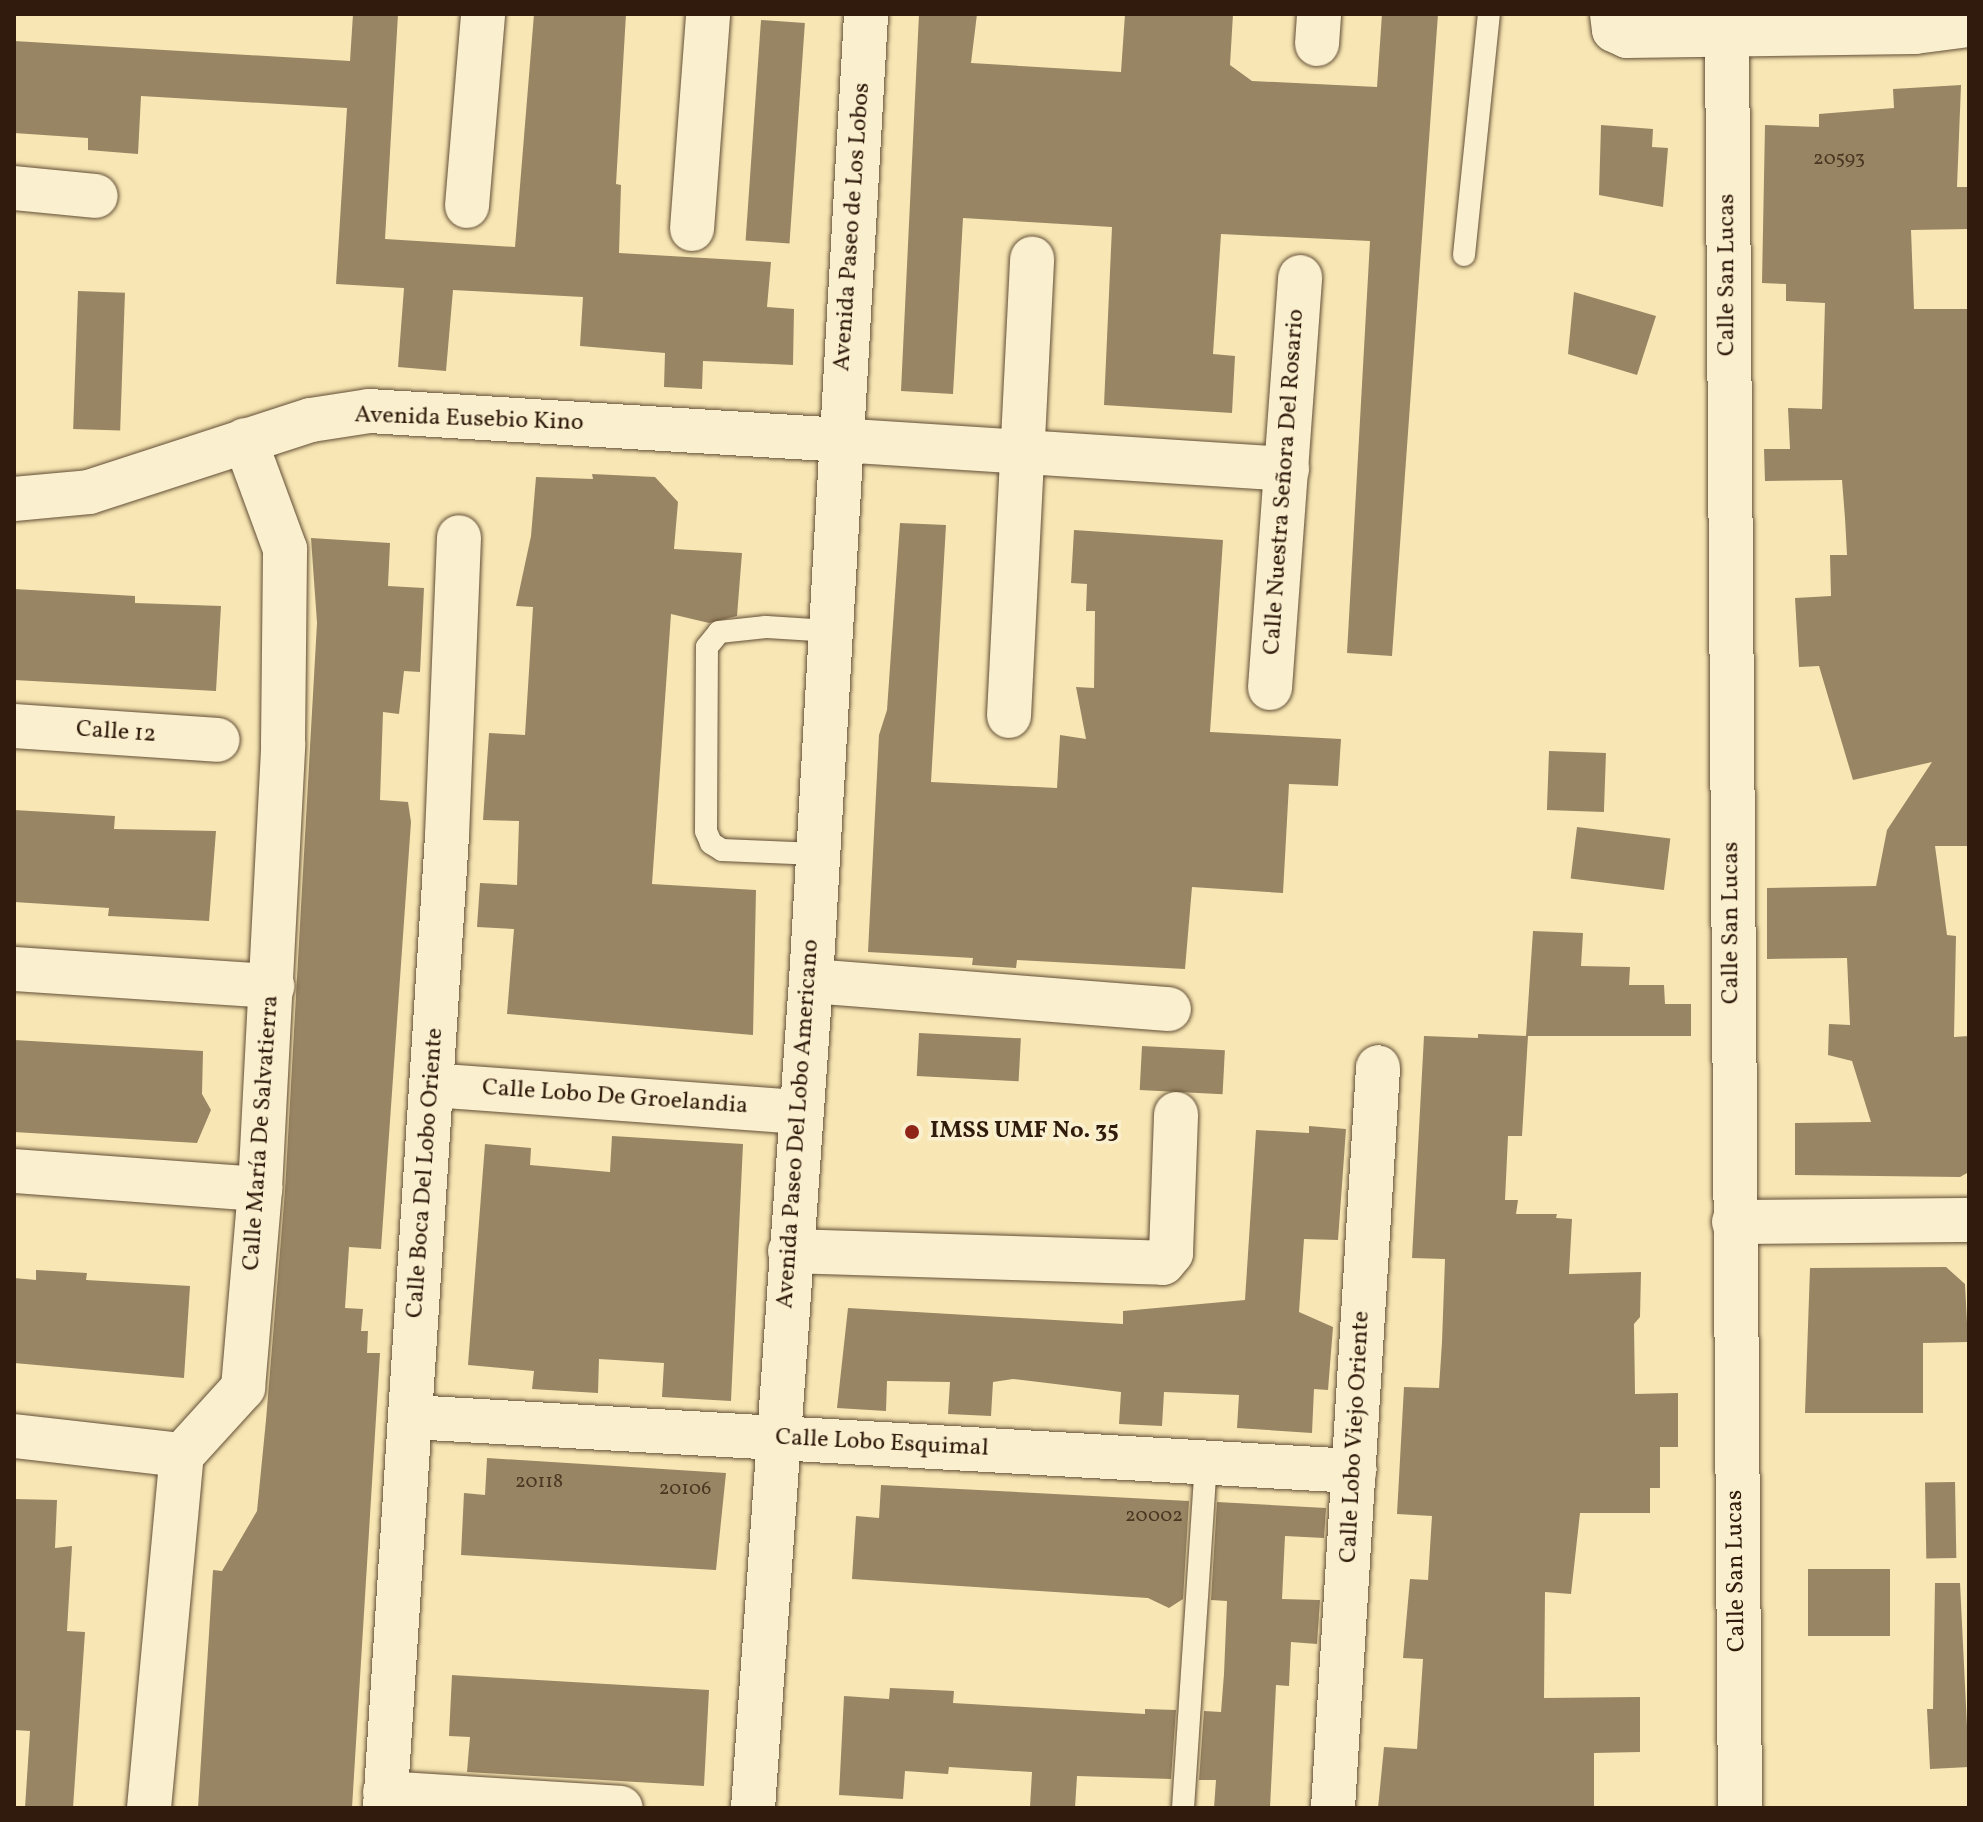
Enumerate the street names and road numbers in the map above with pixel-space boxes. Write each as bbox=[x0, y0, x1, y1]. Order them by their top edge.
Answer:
street label: Avenida Paseo de Los Lobos bbox=[829, 82, 877, 372]
street label: Calle San Lucas bbox=[1714, 194, 1742, 356]
street label: Calle Nuestra Señora Del Rosario bbox=[1259, 308, 1311, 656]
street label: Avenida Eusebio Kino bbox=[354, 402, 584, 438]
street label: Calle 12 bbox=[75, 716, 157, 750]
street label: Calle San Lucas bbox=[1718, 842, 1746, 1004]
street label: Avenida Paseo Del Lobo Americano bbox=[772, 938, 826, 1310]
street label: Calle María De Salvatierra bbox=[238, 994, 286, 1272]
street label: Calle Boca Del Lobo Oriente bbox=[401, 1027, 451, 1319]
street label: Calle Lobo De Groelandia bbox=[481, 1074, 749, 1122]
street label: Calle Lobo Viejo Oriente bbox=[1335, 1310, 1377, 1564]
street label: Calle Lobo Esquimal bbox=[775, 1424, 989, 1464]
street label: Calle San Lucas bbox=[1721, 1490, 1753, 1652]

